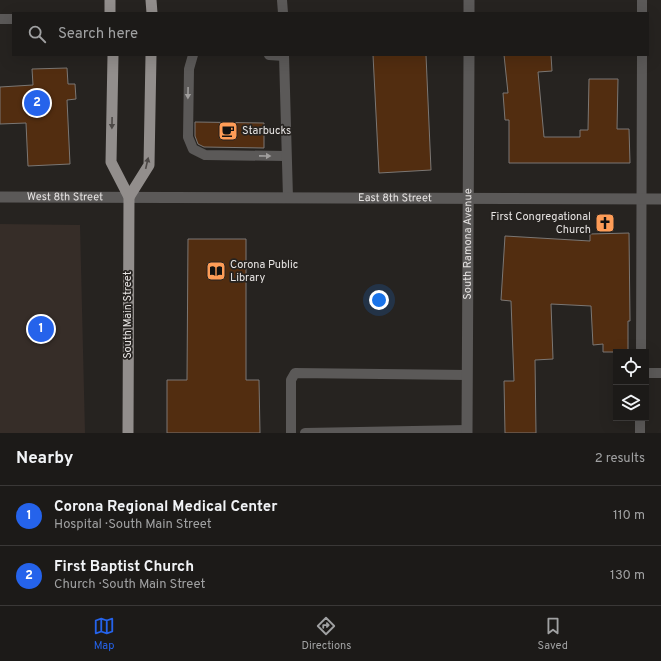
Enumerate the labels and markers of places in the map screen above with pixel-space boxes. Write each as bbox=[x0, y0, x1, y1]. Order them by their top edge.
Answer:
pin: 2 bbox=[24, 88, 50, 118]
cafe icon: Starbucks bbox=[217, 120, 239, 142]
place label: Starbucks bbox=[242, 124, 291, 138]
place label: First Congregational Church bbox=[490, 210, 591, 237]
church icon: First Congregational Church bbox=[594, 212, 616, 234]
place label: Corona Public Library bbox=[230, 258, 298, 285]
library icon: Corona Public Library bbox=[205, 260, 227, 282]
pin: 1 bbox=[28, 314, 54, 344]

